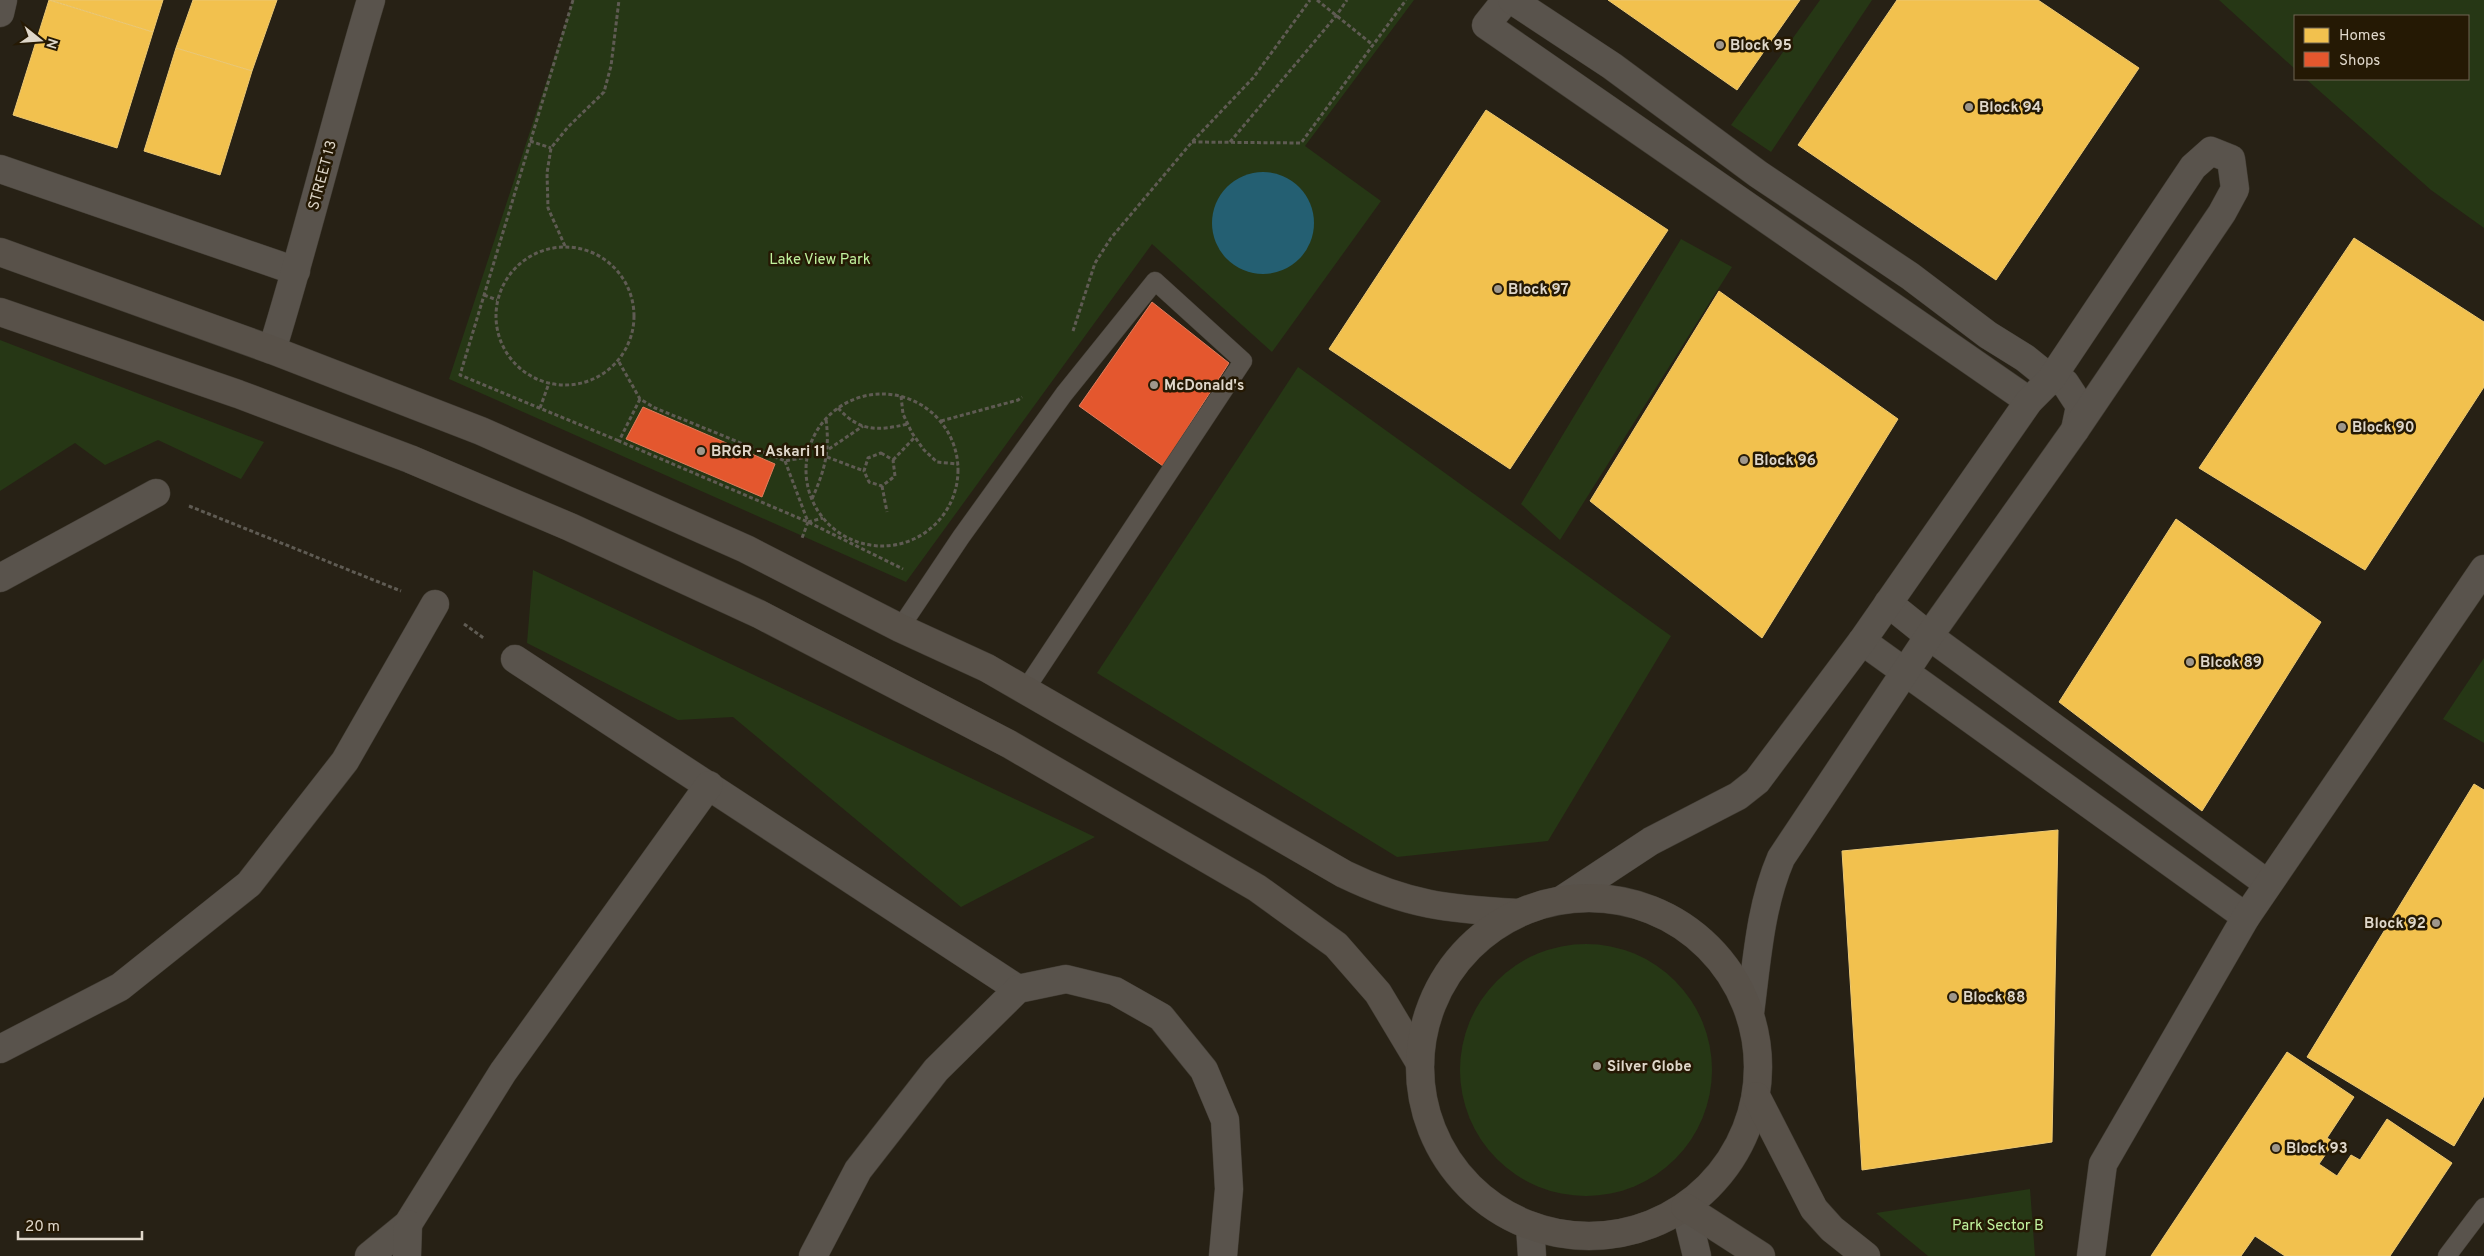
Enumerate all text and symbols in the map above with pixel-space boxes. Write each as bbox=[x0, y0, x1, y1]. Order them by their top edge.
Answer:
north arrow bbox=[15, 15, 65, 65]
legend bbox=[2294, 15, 2469, 80]
text: Homes bbox=[2339, 27, 2386, 46]
text: N bbox=[41, 36, 61, 51]
place label: Block 95 bbox=[1730, 37, 1792, 56]
marker: Block 95 bbox=[1714, 39, 1726, 51]
text: Shops bbox=[2339, 52, 2380, 71]
place label: Block 94 bbox=[1979, 99, 2041, 118]
marker: Block 94 bbox=[1963, 101, 1975, 113]
street label: STREET 13 bbox=[305, 138, 342, 212]
park label: Lake View Park bbox=[769, 251, 871, 270]
place label: Block 97 bbox=[1508, 281, 1569, 300]
marker: Block 97 bbox=[1492, 283, 1504, 295]
place label: McDonald's bbox=[1164, 377, 1244, 396]
marker: McDonald's bbox=[1148, 379, 1160, 391]
place label: Block 90 bbox=[2352, 419, 2415, 438]
marker: Block 90 bbox=[2336, 421, 2348, 433]
place label: BRGR - Askari 11 bbox=[711, 443, 826, 462]
marker: BRGR - Askari 11 bbox=[695, 445, 707, 457]
place label: Block 96 bbox=[1754, 452, 1816, 471]
marker: Block 96 bbox=[1738, 454, 1750, 466]
place label: Blcok 89 bbox=[2200, 654, 2262, 673]
marker: Blcok 89 bbox=[2184, 656, 2196, 668]
place label: Block 92 bbox=[2364, 915, 2426, 934]
marker: Block 92 bbox=[2430, 917, 2442, 929]
place label: Block 88 bbox=[1963, 989, 2025, 1008]
marker: Block 88 bbox=[1947, 991, 1959, 1003]
place label: Silver Globe bbox=[1607, 1058, 1692, 1077]
marker: Silver Globe bbox=[1591, 1060, 1603, 1072]
place label: Block 93 bbox=[2286, 1140, 2348, 1159]
marker: Block 93 bbox=[2270, 1142, 2282, 1154]
scale bar bbox=[18, 1208, 141, 1240]
park label: Park Sector B bbox=[1952, 1217, 2044, 1236]
text: 20 m bbox=[25, 1218, 60, 1237]

